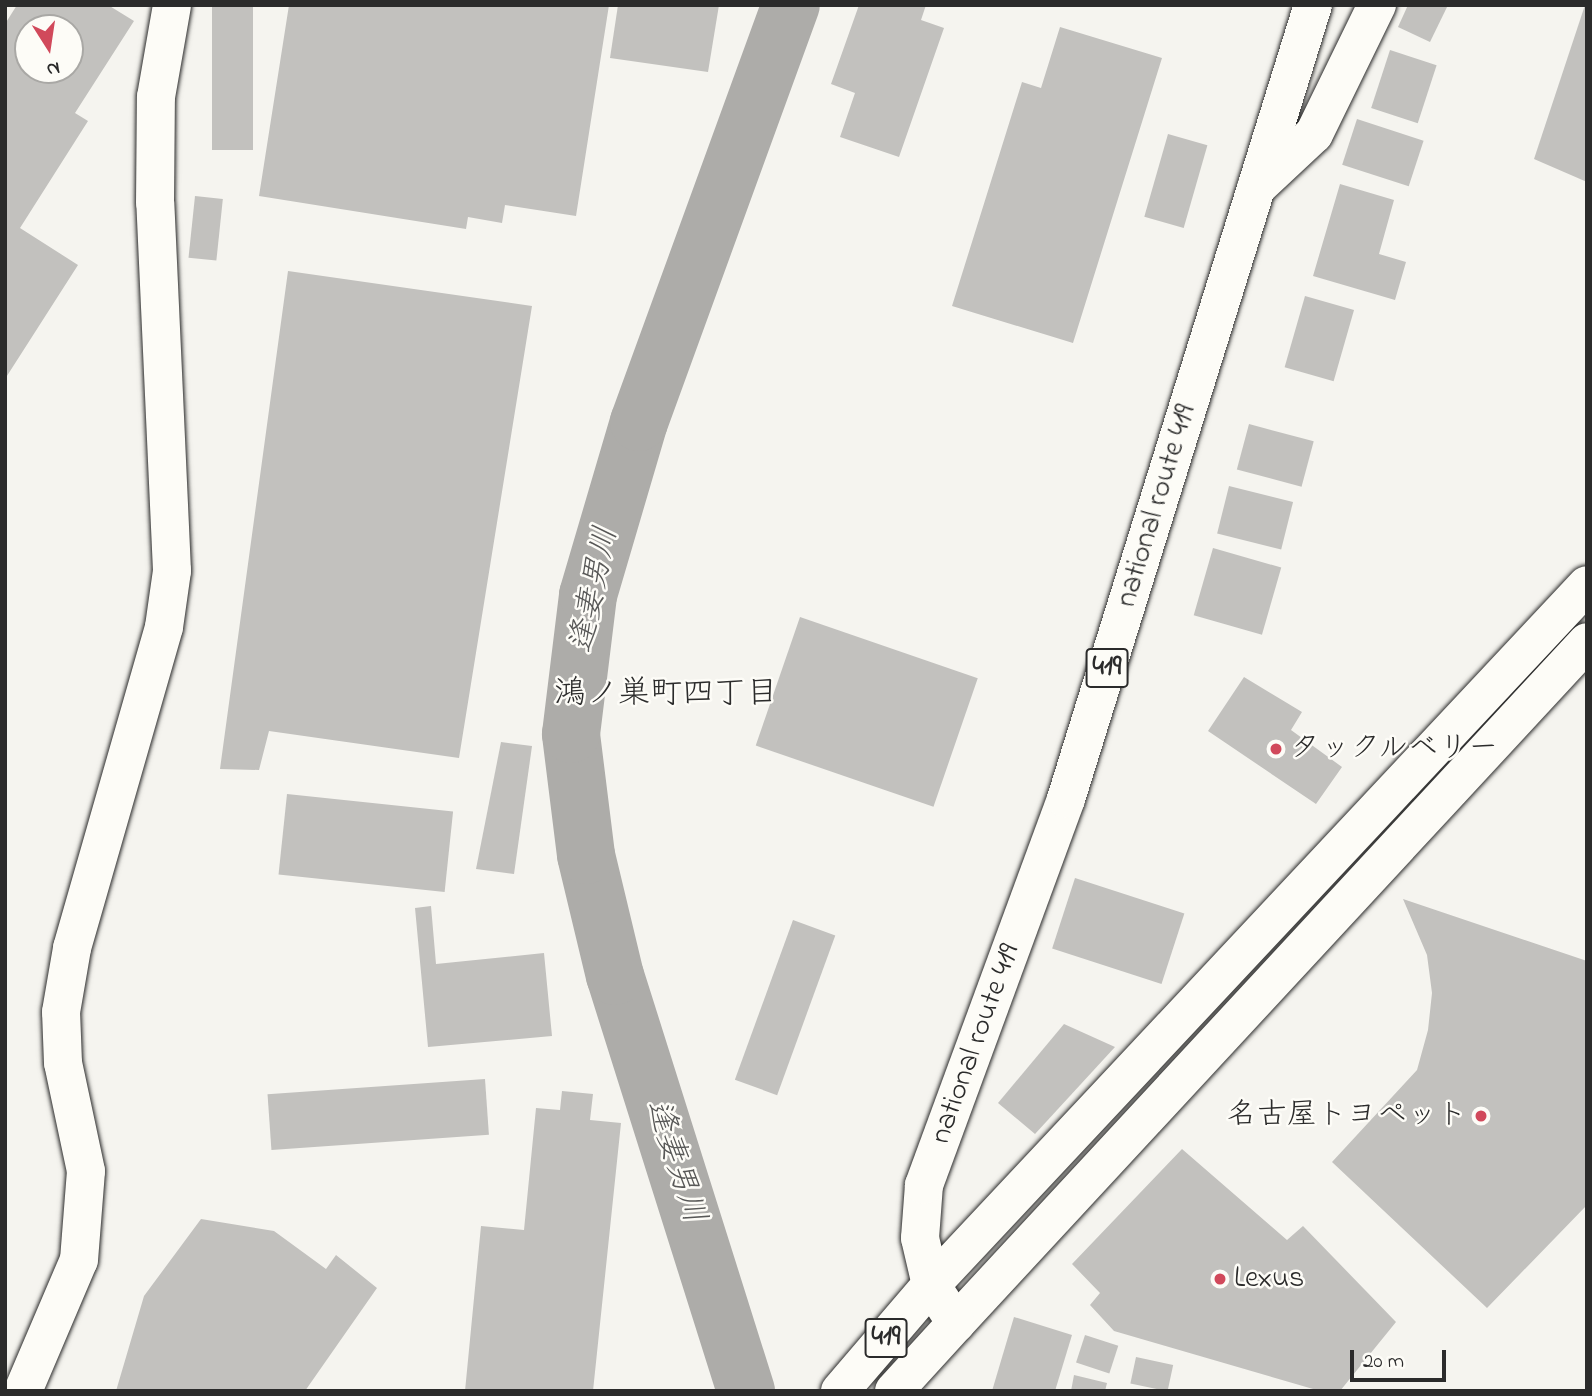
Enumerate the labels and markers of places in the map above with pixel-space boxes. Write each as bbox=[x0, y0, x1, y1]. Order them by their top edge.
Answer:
place label: タックルベリー bbox=[1290, 731, 1500, 767]
marker: タックルベリー bbox=[1268, 741, 1284, 757]
place label: 名古屋トヨペット bbox=[1227, 1098, 1467, 1134]
marker: 名古屋トヨペット bbox=[1473, 1108, 1489, 1124]
place label: Lexus bbox=[1234, 1261, 1304, 1297]
marker: Lexus bbox=[1212, 1271, 1228, 1287]

